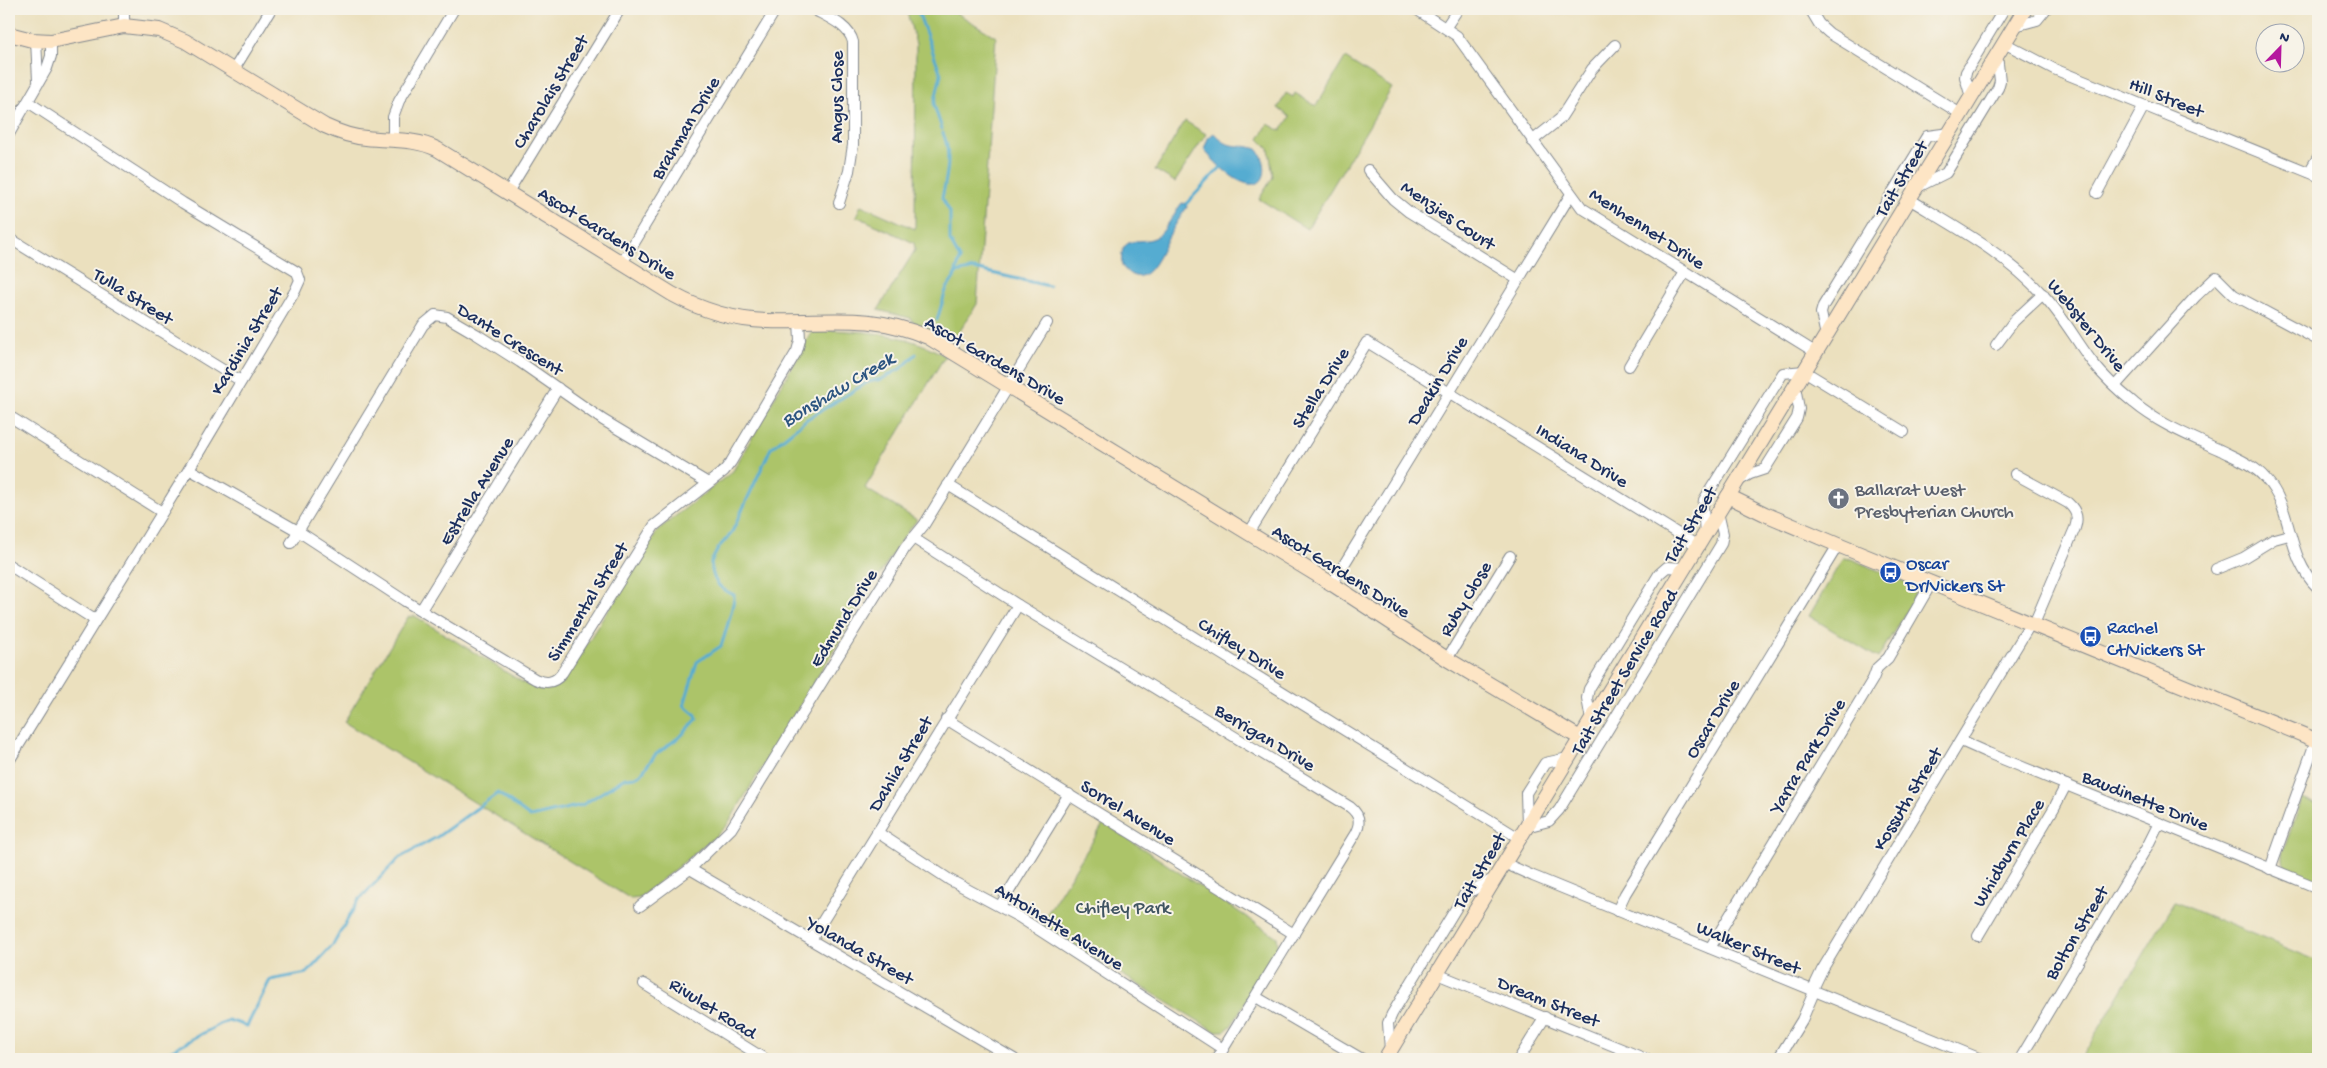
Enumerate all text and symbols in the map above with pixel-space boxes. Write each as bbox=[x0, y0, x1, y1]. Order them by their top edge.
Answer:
north arrow bbox=[2254, 22, 2304, 72]
text: N bbox=[2277, 29, 2292, 48]
street label: Charolais Street bbox=[509, 30, 596, 154]
street label: Angus Close bbox=[827, 51, 850, 143]
street label: Brahman Drive bbox=[647, 73, 727, 185]
street label: Hill Street bbox=[2125, 74, 2208, 125]
street label: Tait Street bbox=[1871, 136, 1936, 223]
street label: Menzies Court bbox=[1395, 177, 1501, 258]
street label: Ascot Gardens Drive bbox=[533, 183, 680, 287]
street label: Menhennet Drive bbox=[1584, 184, 1709, 276]
street label: Tulla Street bbox=[87, 264, 178, 333]
street label: Webster Drive bbox=[2041, 275, 2130, 378]
street label: Kardinia Street bbox=[207, 282, 290, 400]
street label: Dante Crescent bbox=[450, 298, 568, 384]
street label: Ascot Gardens Drive bbox=[920, 312, 1069, 412]
street label: Deakin Drive bbox=[1402, 333, 1475, 432]
street label: Stella Drive bbox=[1288, 344, 1356, 434]
water label: Bonshaw Creek bbox=[778, 347, 901, 434]
street label: Indiana Drive bbox=[1531, 419, 1632, 495]
street label: Estrella Avenue bbox=[435, 433, 521, 550]
place label: Ballarat West Presbyterian Church bbox=[1854, 480, 2014, 525]
street label: Tait Street bbox=[1660, 482, 1725, 569]
church icon: Ballarat West Presbyterian Church bbox=[1827, 487, 1851, 511]
street label: Ascot Gardens Drive bbox=[1267, 521, 1414, 625]
street label: Simmental Street bbox=[543, 537, 636, 667]
place label: Oscar Dr/Vickers St bbox=[1904, 554, 2006, 599]
street label: Ruby Close bbox=[1436, 558, 1499, 642]
bus stop icon: Oscar Dr/Vickers St bbox=[1878, 561, 1902, 585]
street label: Edmund Drive bbox=[806, 565, 884, 672]
street label: Tait Street Service Road bbox=[1567, 584, 1686, 761]
street label: Chifley Drive bbox=[1193, 614, 1290, 686]
place label: Rachel Ct/Vickers St bbox=[2107, 618, 2206, 663]
bus stop icon: Rachel Ct/Vickers St bbox=[2079, 625, 2103, 649]
street label: Oscar Drive bbox=[1681, 676, 1747, 763]
street label: Yarra Park Drive bbox=[1765, 695, 1852, 820]
street label: Berrigan Drive bbox=[1209, 699, 1319, 778]
street label: Dahlia Street bbox=[864, 711, 941, 818]
street label: Kossuth Street bbox=[1869, 742, 1950, 856]
street label: Baudinette Drive bbox=[2077, 766, 2212, 838]
street label: Sorrel Avenue bbox=[1075, 776, 1179, 852]
street label: Whidburn Place bbox=[1969, 795, 2051, 912]
street label: Tait Street bbox=[1449, 828, 1514, 915]
street label: Antoinette Avenue bbox=[989, 879, 1127, 977]
street label: Bolton Street bbox=[2040, 881, 2116, 986]
park label: Chifley Park bbox=[1076, 898, 1172, 921]
street label: Yolanda Street bbox=[800, 911, 919, 993]
street label: Walker Street bbox=[1692, 917, 1805, 982]
street label: Dream Street bbox=[1491, 972, 1604, 1035]
street label: Rivulet Road bbox=[664, 974, 762, 1047]

